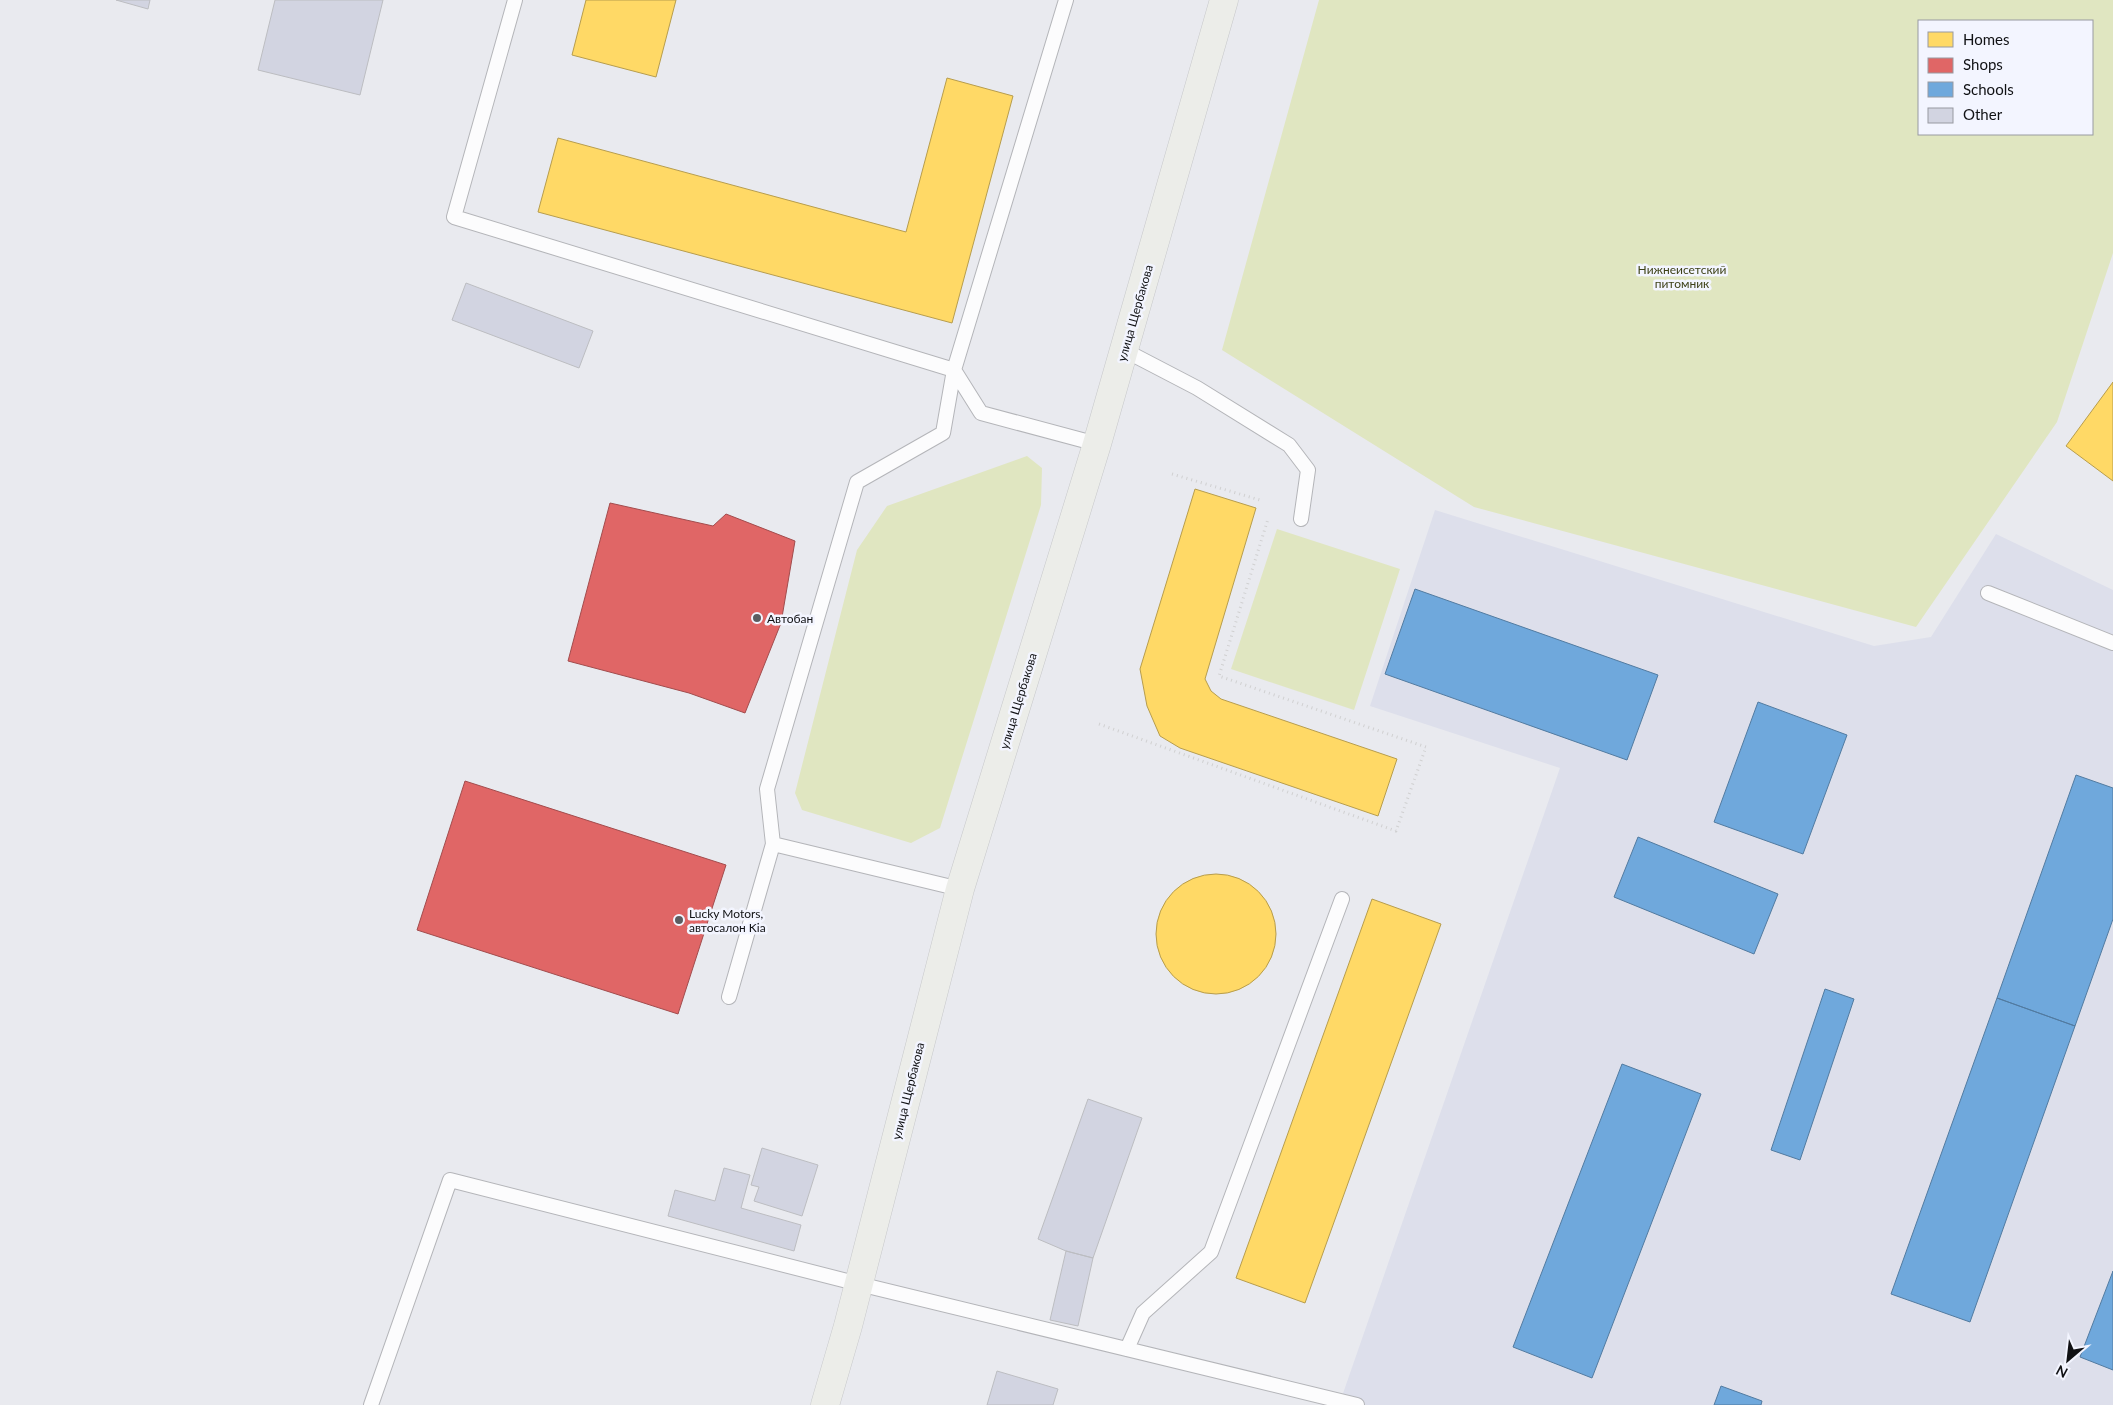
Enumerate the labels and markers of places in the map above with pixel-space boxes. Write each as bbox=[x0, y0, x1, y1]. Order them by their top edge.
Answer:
place label: Автобан bbox=[767, 611, 813, 626]
marker: Автобан bbox=[751, 612, 763, 624]
place label: Lucky Motors, автосалон Kia bbox=[689, 906, 766, 935]
marker: Lucky Motors, автосалон Kia bbox=[673, 914, 685, 926]

